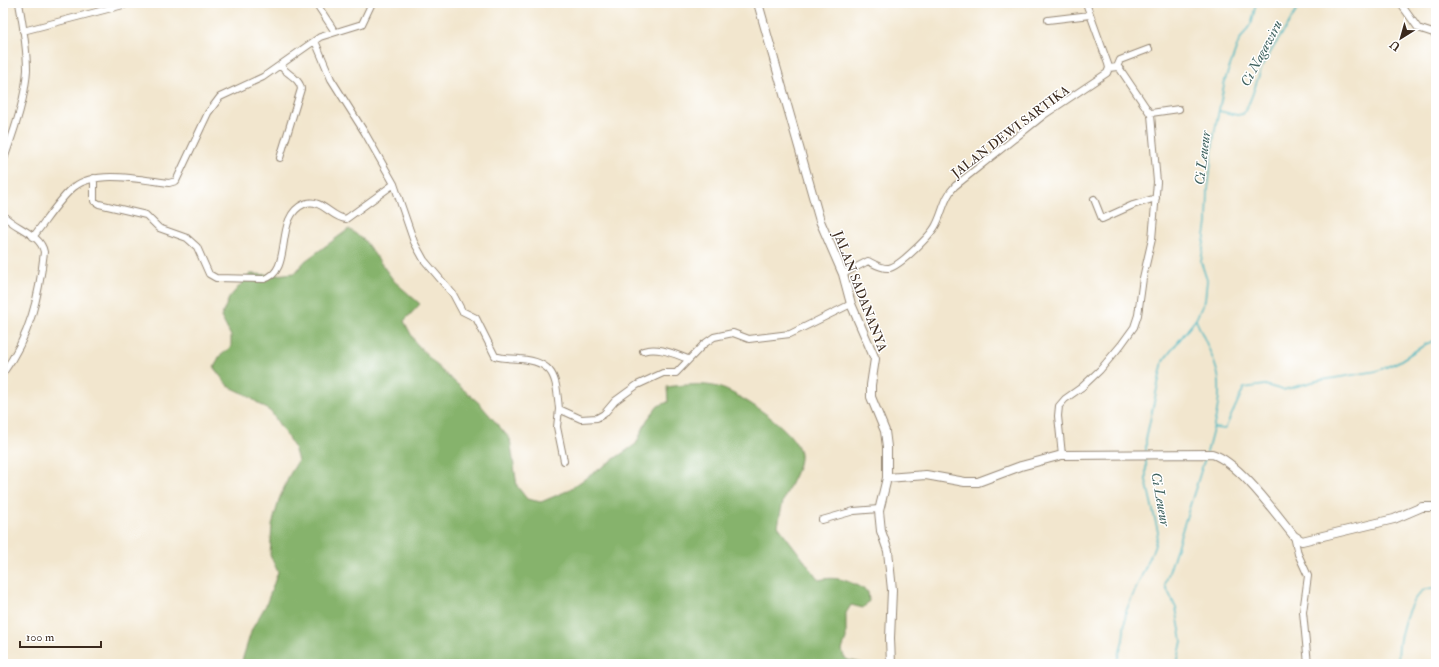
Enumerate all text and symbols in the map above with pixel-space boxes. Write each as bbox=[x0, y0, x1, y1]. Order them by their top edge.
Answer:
water label: Ci Nagawiru bbox=[1237, 17, 1286, 89]
north arrow bbox=[1381, 18, 1421, 58]
text: U bbox=[1387, 37, 1403, 54]
street label: JALAN DEWI SARTIKA bbox=[948, 82, 1073, 182]
water label: Ci Leueur bbox=[1191, 129, 1214, 186]
street label: JALAN SADANANYA bbox=[829, 228, 891, 355]
water label: Ci Leueur bbox=[1147, 471, 1174, 528]
scale bar bbox=[20, 623, 101, 649]
text: 100 m bbox=[26, 630, 55, 645]

